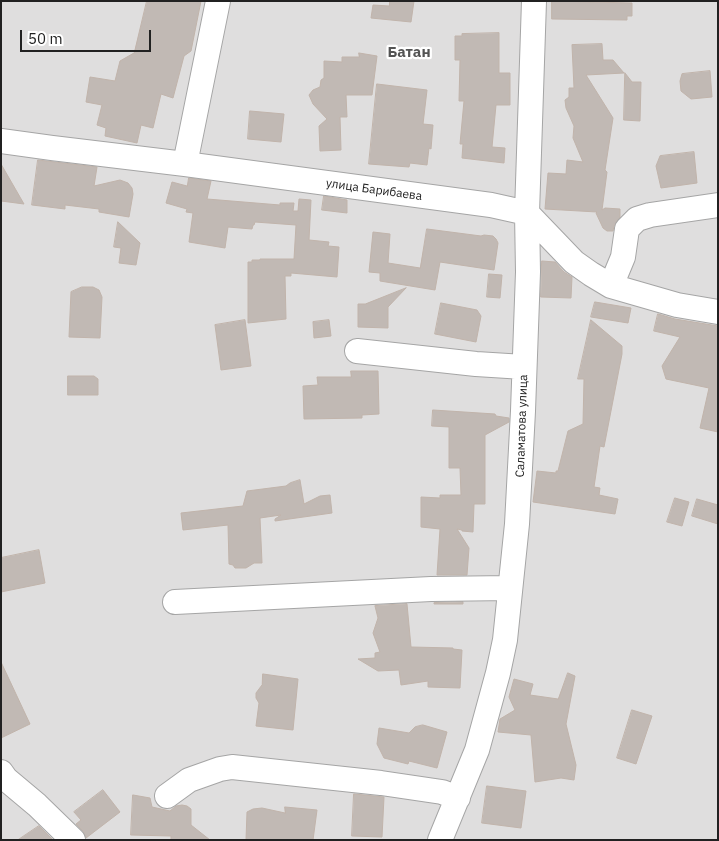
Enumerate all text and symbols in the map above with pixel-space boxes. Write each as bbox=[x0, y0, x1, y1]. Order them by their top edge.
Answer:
scale bar bbox=[22, 20, 154, 52]
text: 50 m bbox=[28, 29, 63, 48]
district label: Батан bbox=[387, 44, 431, 62]
street label: улица Барибаева bbox=[325, 176, 423, 204]
street label: Саламатова улица bbox=[513, 374, 531, 478]

